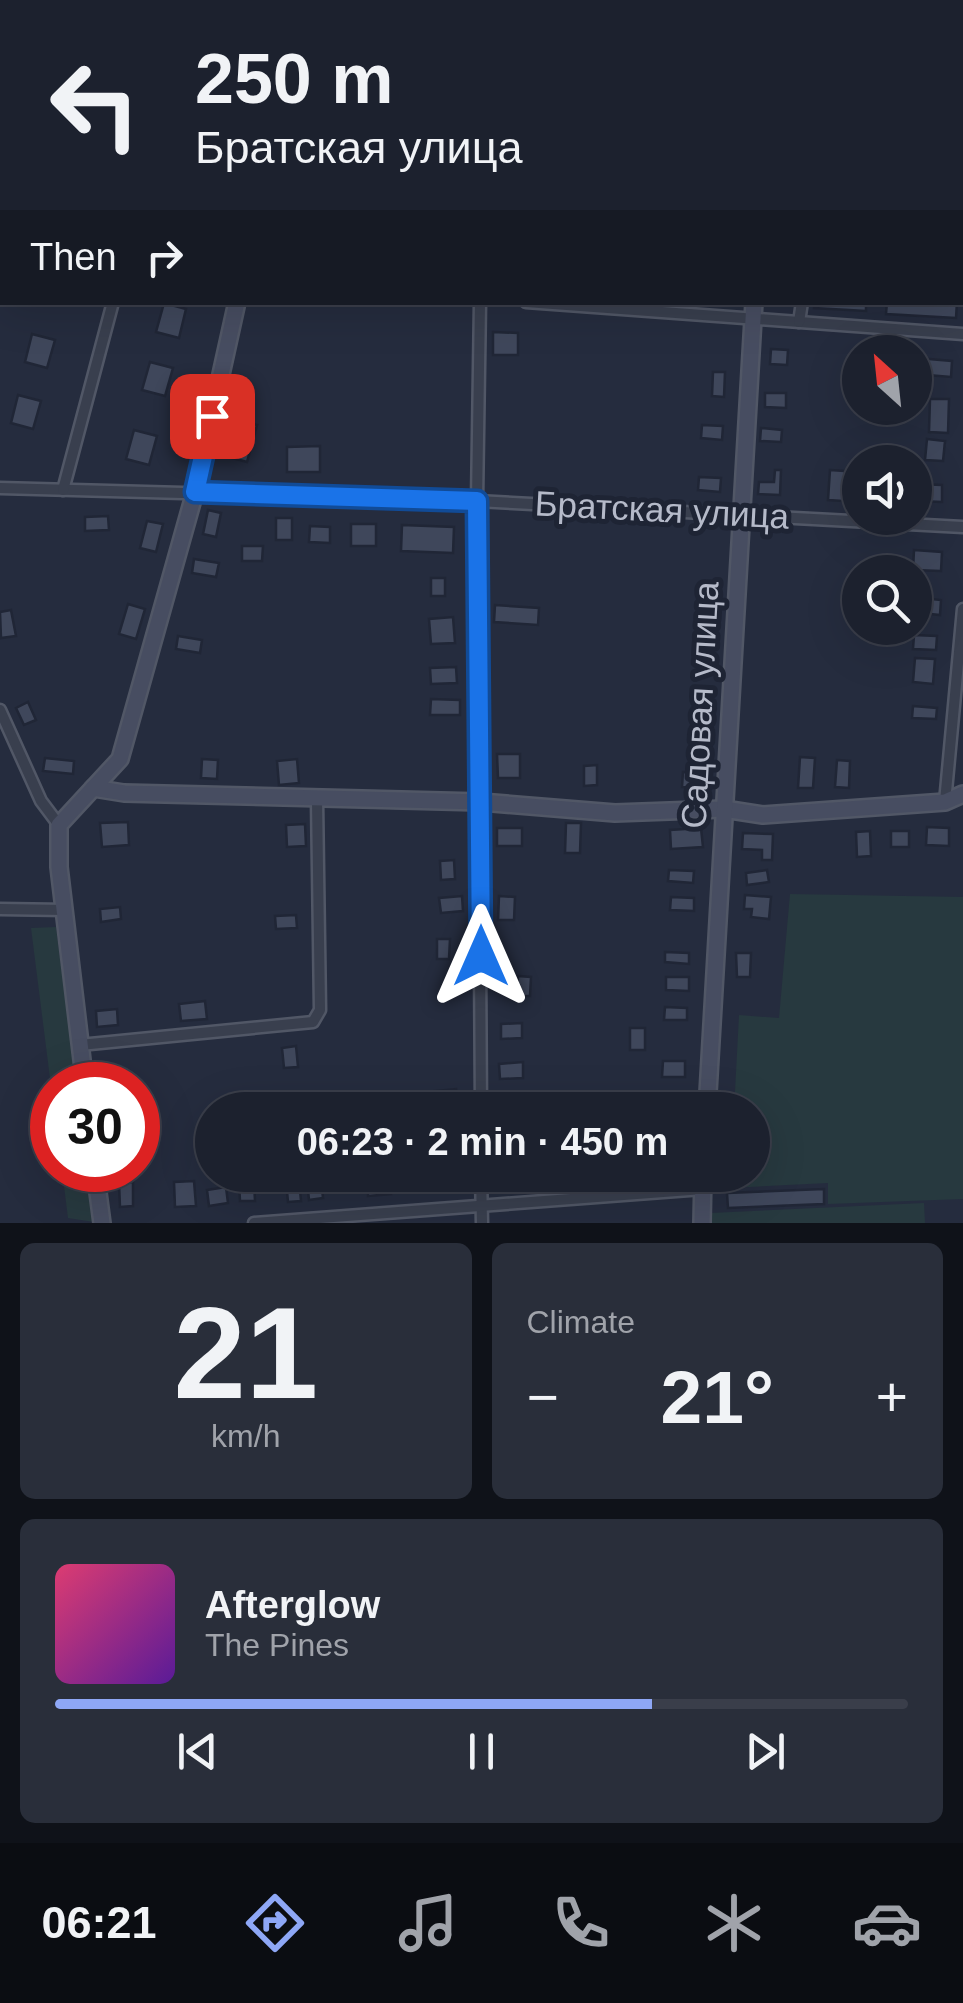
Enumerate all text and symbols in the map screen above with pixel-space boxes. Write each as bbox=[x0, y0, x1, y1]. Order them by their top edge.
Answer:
icon: left bbox=[30, 40, 160, 170]
text: 250 m bbox=[195, 40, 393, 118]
text: Братская улица bbox=[195, 122, 522, 173]
icon: right bbox=[137, 230, 192, 285]
text: Then bbox=[30, 236, 117, 278]
north arrow bbox=[842, 335, 932, 425]
map controls bbox=[842, 335, 932, 645]
pin bbox=[170, 374, 255, 459]
icon: arrive bbox=[185, 389, 240, 444]
button: sound bbox=[842, 445, 932, 535]
street label: Братская улица bbox=[534, 483, 791, 536]
button: search bbox=[842, 555, 932, 645]
street label: Садовая улица bbox=[674, 580, 725, 830]
position arrow bbox=[429, 904, 533, 1008]
speed limit sign: 30 bbox=[30, 1062, 160, 1192]
text: 06:23 · 2 min · 450 m bbox=[297, 1121, 668, 1163]
text: 21 bbox=[173, 1280, 318, 1426]
text: Climate bbox=[527, 1304, 635, 1340]
text: 21° bbox=[661, 1355, 774, 1439]
text: − bbox=[527, 1366, 559, 1428]
text: + bbox=[876, 1366, 908, 1428]
text: km/h bbox=[211, 1418, 280, 1454]
text: Afterglow bbox=[205, 1584, 380, 1626]
text: The Pines bbox=[205, 1627, 349, 1663]
icon: previous bbox=[170, 1724, 225, 1779]
icon: pause bbox=[454, 1724, 509, 1779]
icon: next bbox=[738, 1724, 793, 1779]
icon: directions bbox=[240, 1888, 310, 1958]
icon: music bbox=[393, 1888, 463, 1958]
icon: phone bbox=[546, 1888, 616, 1958]
icon: climate bbox=[699, 1888, 769, 1958]
icon: car bbox=[852, 1888, 922, 1958]
text: 06:21 bbox=[41, 1897, 157, 1948]

